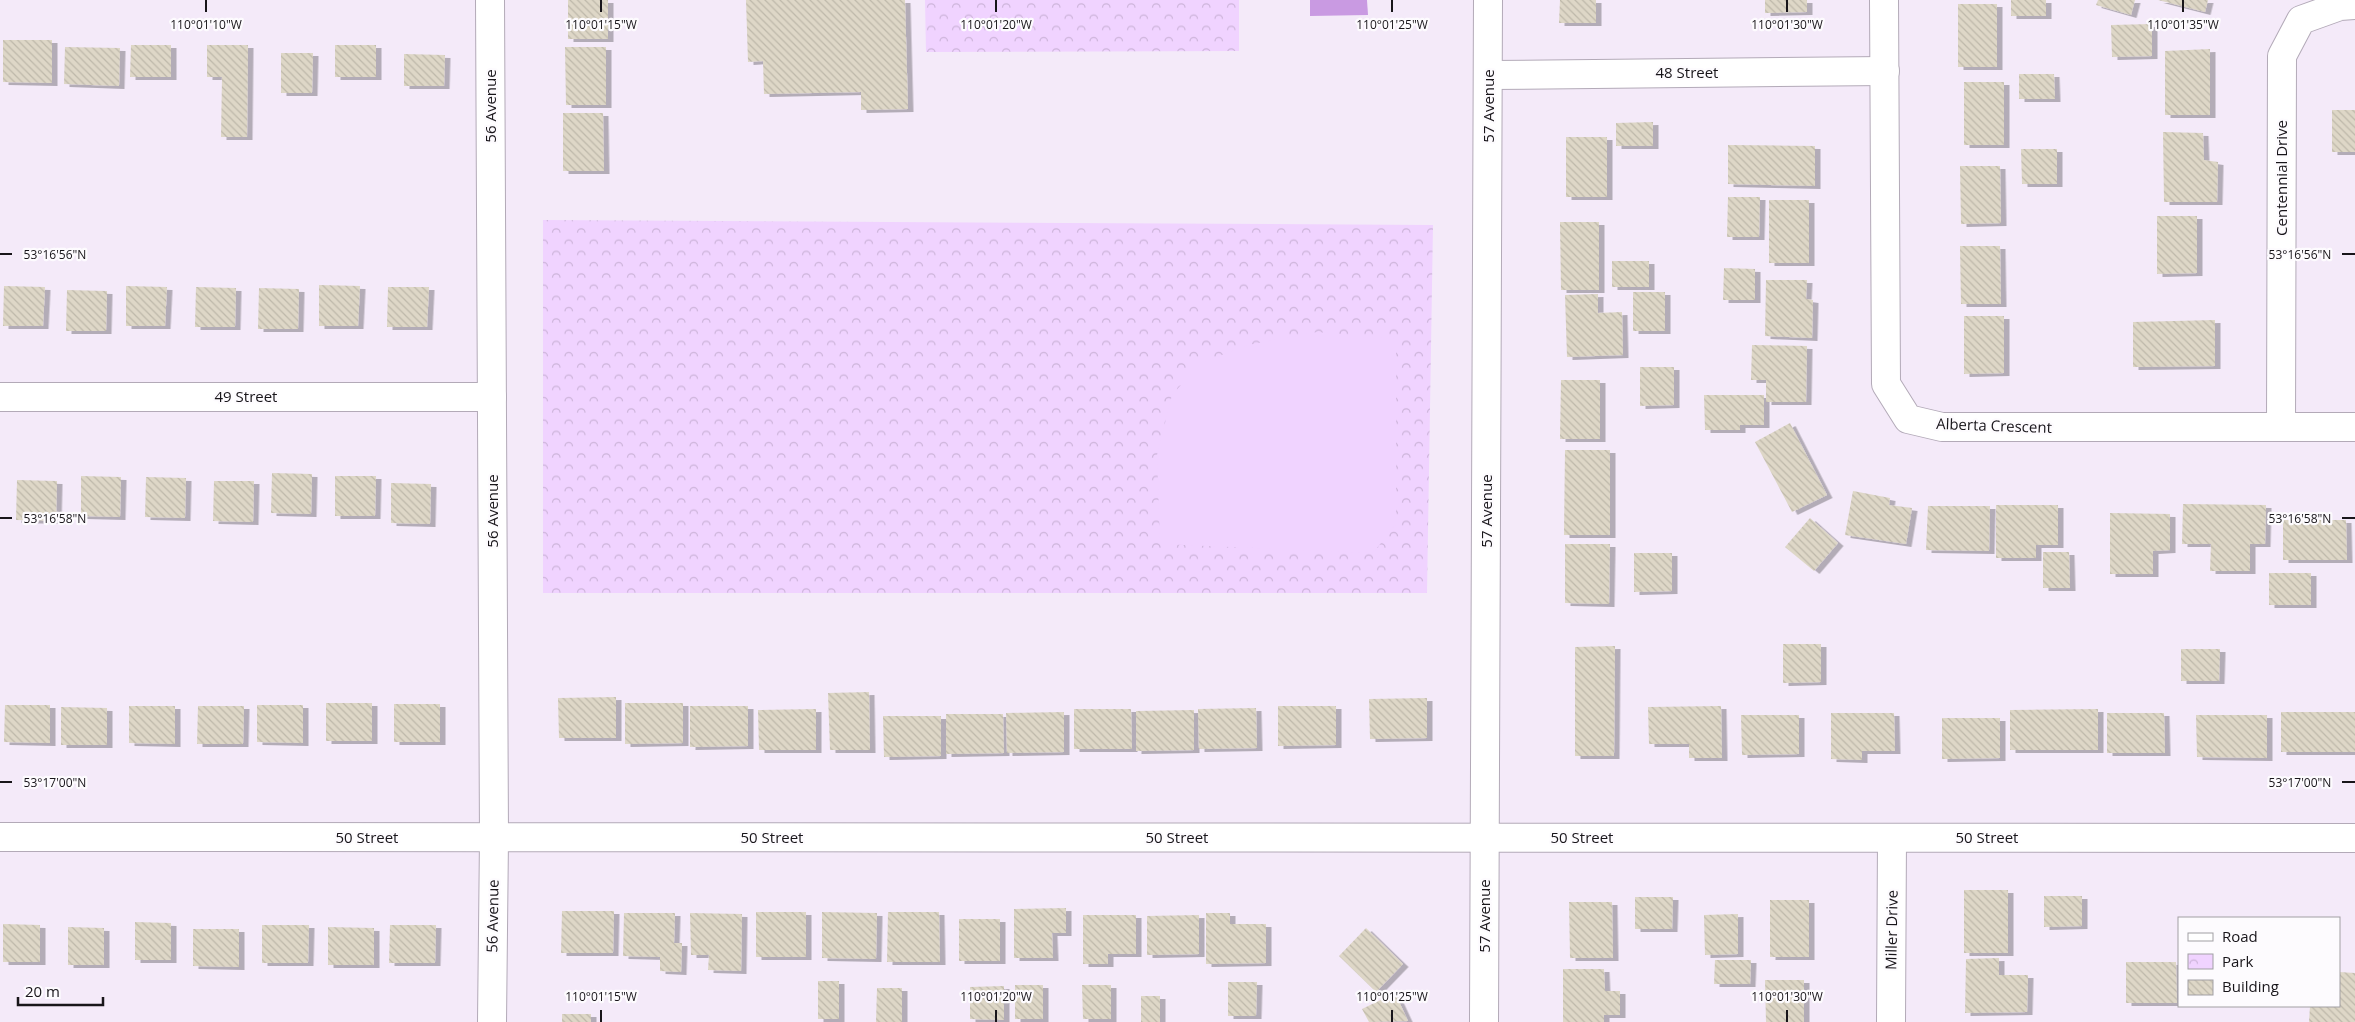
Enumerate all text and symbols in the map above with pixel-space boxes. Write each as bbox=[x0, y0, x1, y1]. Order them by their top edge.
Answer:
text: 110°01'10"W bbox=[170, 16, 242, 33]
text: 110°01'15"W bbox=[565, 16, 637, 33]
text: 110°01'20"W bbox=[960, 16, 1032, 33]
text: 110°01'25"W bbox=[1356, 16, 1428, 33]
text: 110°01'30"W bbox=[1751, 16, 1823, 33]
text: 110°01'35"W bbox=[2147, 16, 2219, 33]
street label: 48 Street bbox=[1656, 62, 1718, 82]
street label: 56 Avenue bbox=[480, 69, 500, 143]
street label: 57 Avenue bbox=[1478, 69, 1498, 143]
street label: Centennial Drive bbox=[2271, 120, 2291, 236]
text: 53°16'56"N bbox=[24, 246, 86, 263]
text: 53°16'56"N bbox=[2269, 246, 2331, 263]
street label: 49 Street bbox=[215, 386, 277, 406]
street label: Alberta Crescent bbox=[1936, 413, 2052, 437]
street label: 56 Avenue bbox=[482, 474, 502, 548]
street label: 57 Avenue bbox=[1476, 474, 1496, 548]
text: 53°16'58"N bbox=[24, 510, 86, 527]
text: 53°16'58"N bbox=[2269, 510, 2331, 527]
text: 53°17'00"N bbox=[24, 774, 86, 791]
text: 53°17'00"N bbox=[2269, 774, 2331, 791]
street label: 50 Street bbox=[336, 827, 398, 847]
street label: 50 Street bbox=[741, 827, 803, 847]
street label: 50 Street bbox=[1146, 827, 1208, 847]
street label: 50 Street bbox=[1551, 827, 1613, 847]
street label: 50 Street bbox=[1956, 827, 2018, 847]
street label: 56 Avenue bbox=[481, 879, 503, 953]
street label: 57 Avenue bbox=[1474, 879, 1494, 953]
street label: Miller Drive bbox=[1880, 890, 1902, 970]
legend bbox=[2178, 917, 2340, 1007]
text: Road bbox=[2222, 926, 2258, 946]
text: Park bbox=[2222, 951, 2253, 971]
scale bar bbox=[18, 974, 102, 1006]
text: Building bbox=[2222, 976, 2279, 996]
text: 20 m bbox=[25, 981, 60, 1001]
text: 110°01'15"W bbox=[565, 988, 637, 1005]
text: 110°01'20"W bbox=[960, 988, 1032, 1005]
text: 110°01'25"W bbox=[1356, 988, 1428, 1005]
text: 110°01'30"W bbox=[1751, 988, 1823, 1005]

